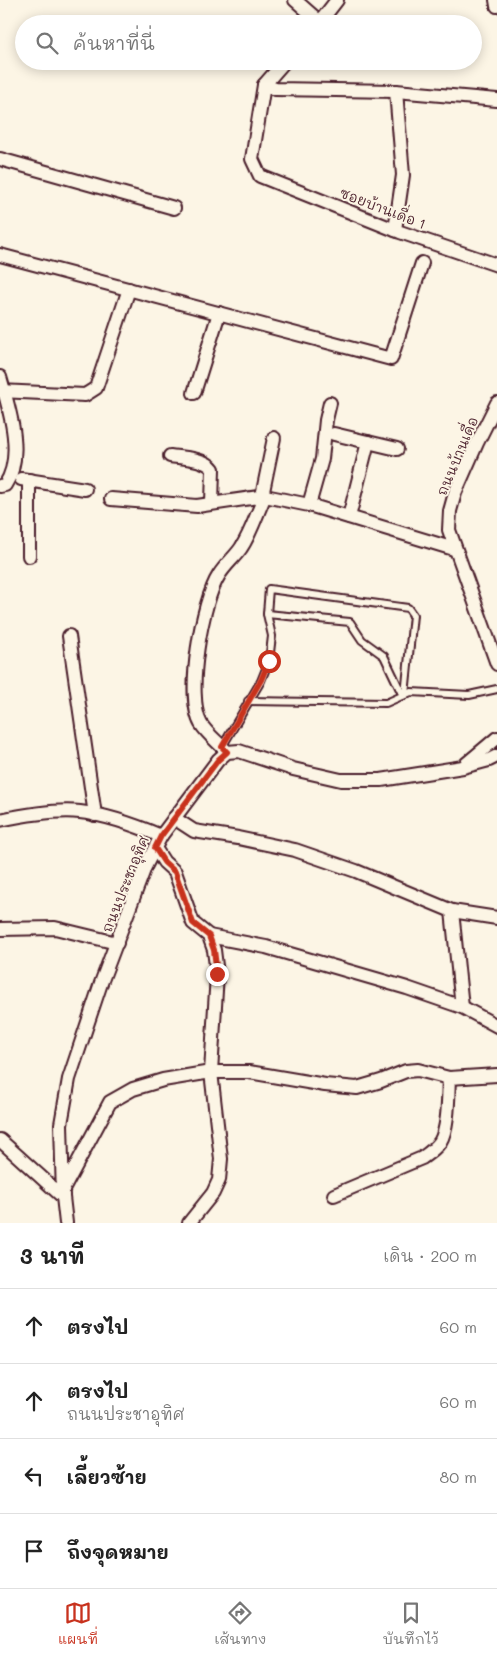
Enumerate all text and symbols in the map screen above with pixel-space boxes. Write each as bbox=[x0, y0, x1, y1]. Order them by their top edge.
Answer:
search box bbox=[15, 15, 482, 70]
icon: search bbox=[33, 29, 61, 57]
text: ค้นหาที่นี่ bbox=[73, 30, 155, 55]
street label: ซอยบ้านเดื่อ 1 bbox=[337, 180, 430, 233]
street label: ถนนบ้านเดื่อ bbox=[429, 412, 482, 498]
route start bbox=[258, 650, 281, 673]
street label: ถนนประชาอุทิศ bbox=[97, 833, 155, 936]
route end bbox=[206, 963, 229, 986]
text: 3 นาที bbox=[20, 1242, 84, 1269]
text: เดิน · 200 m bbox=[383, 1245, 477, 1266]
icon: ahead bbox=[20, 1312, 48, 1340]
text: ตรงไป bbox=[67, 1314, 128, 1339]
text: 60 m bbox=[440, 1316, 477, 1337]
text: ตรงไป bbox=[67, 1378, 128, 1403]
icon: ahead bbox=[20, 1387, 48, 1415]
text: 60 m bbox=[440, 1391, 477, 1412]
text: ถนนประชาอุทิศ bbox=[67, 1403, 184, 1424]
icon: left bbox=[20, 1462, 48, 1490]
text: เลี้ยวซ้าย bbox=[67, 1464, 147, 1489]
text: 80 m bbox=[440, 1466, 477, 1487]
icon: arrive bbox=[20, 1537, 48, 1565]
text: ถึงจุดหมาย bbox=[67, 1539, 169, 1564]
tab: แผนที่ bbox=[58, 1599, 98, 1648]
tab: เส้นทาง bbox=[214, 1599, 266, 1648]
tab: บันทึกไว้ bbox=[383, 1599, 439, 1648]

